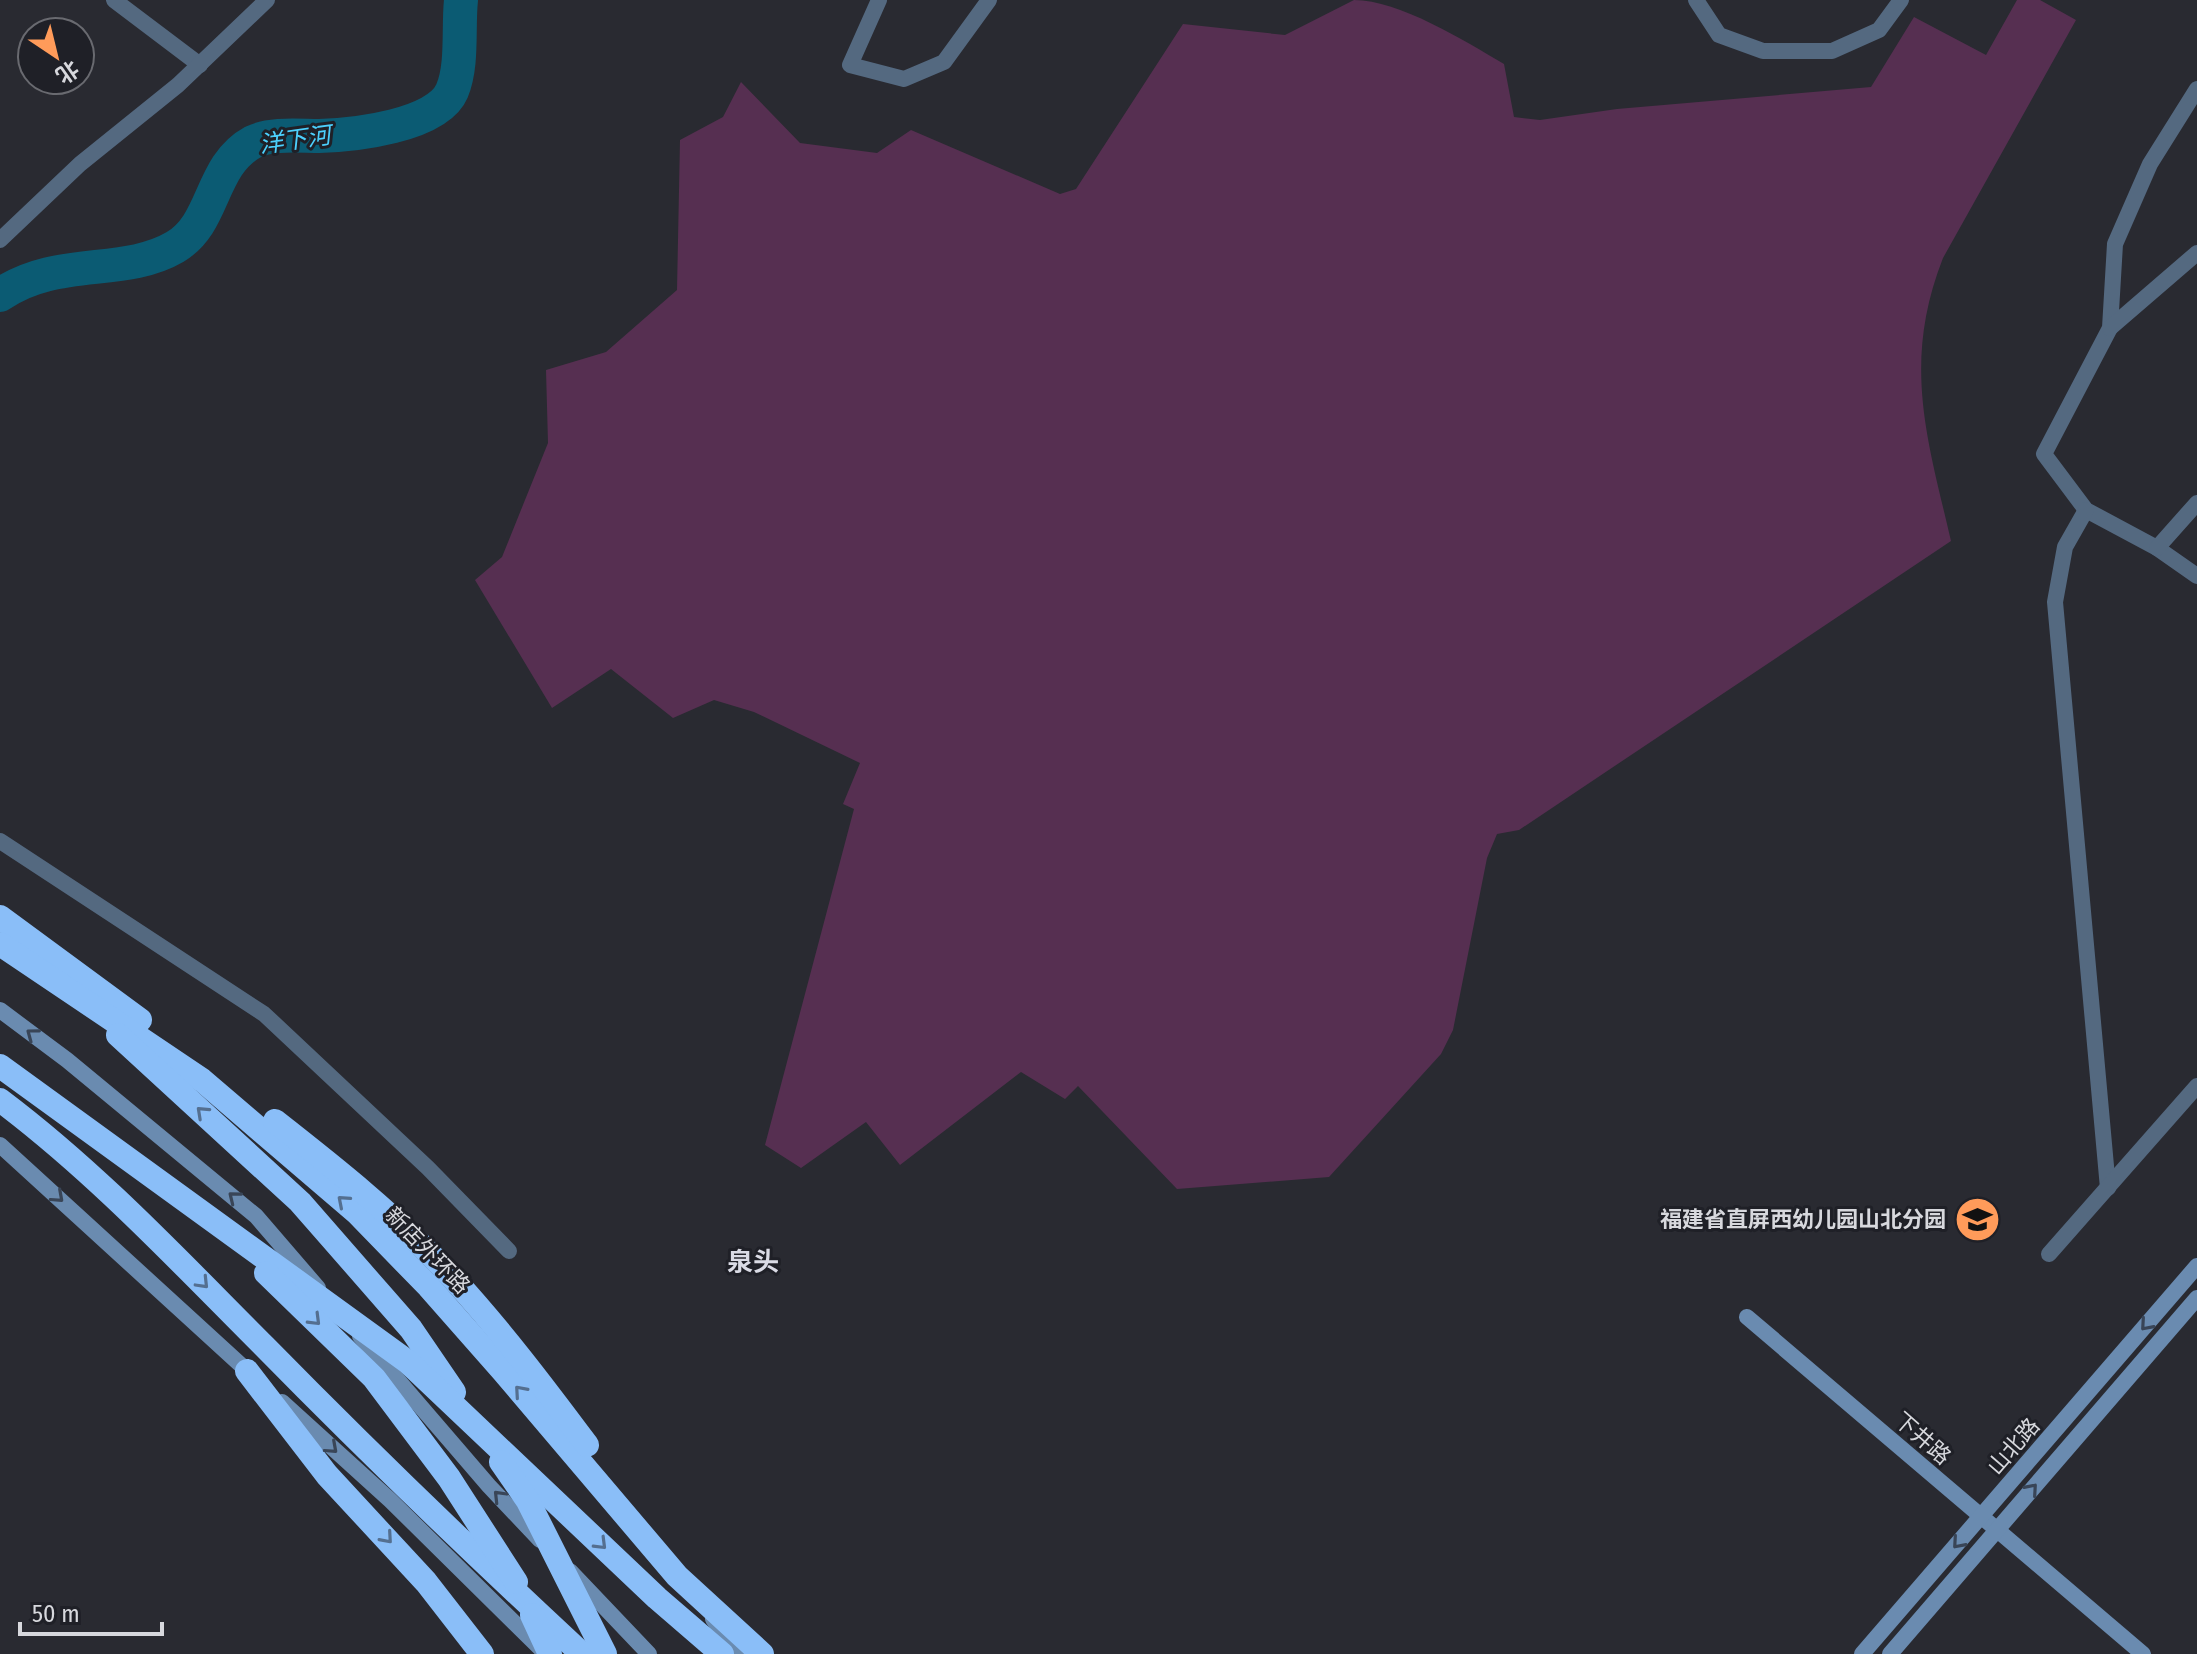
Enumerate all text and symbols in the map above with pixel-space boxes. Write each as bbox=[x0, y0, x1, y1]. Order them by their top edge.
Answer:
north arrow bbox=[16, 16, 96, 96]
text: 北 bbox=[50, 55, 84, 89]
water label: 洋下河 bbox=[257, 121, 337, 159]
one-way arrow bbox=[26, 1029, 41, 1043]
one-way arrow bbox=[196, 1107, 211, 1122]
one-way arrow bbox=[49, 1187, 63, 1202]
one-way arrow bbox=[229, 1192, 243, 1207]
school or university icon: 福建省直屏西幼儿园山北分园 bbox=[1953, 1195, 2001, 1243]
one-way arrow bbox=[337, 1196, 352, 1211]
street label: 新店外环路 bbox=[380, 1201, 476, 1299]
place label: 福建省直屏西幼儿园山北分园 bbox=[1660, 1206, 1946, 1233]
district label: 泉头 bbox=[727, 1247, 779, 1278]
one-way arrow bbox=[194, 1274, 208, 1288]
one-way arrow bbox=[306, 1311, 320, 1325]
one-way arrow bbox=[2141, 1315, 2156, 1330]
one-way arrow bbox=[516, 1385, 530, 1400]
street label: 下井路 bbox=[1889, 1407, 1956, 1470]
street label: 山北路 bbox=[1982, 1413, 2045, 1480]
one-way arrow bbox=[323, 1439, 337, 1454]
one-way arrow bbox=[2022, 1483, 2037, 1498]
one-way arrow bbox=[493, 1491, 508, 1505]
one-way arrow bbox=[377, 1528, 392, 1543]
one-way arrow bbox=[592, 1534, 606, 1549]
one-way arrow bbox=[1953, 1534, 1968, 1548]
scale bar bbox=[20, 1586, 162, 1636]
text: 50 m bbox=[32, 1600, 80, 1628]

